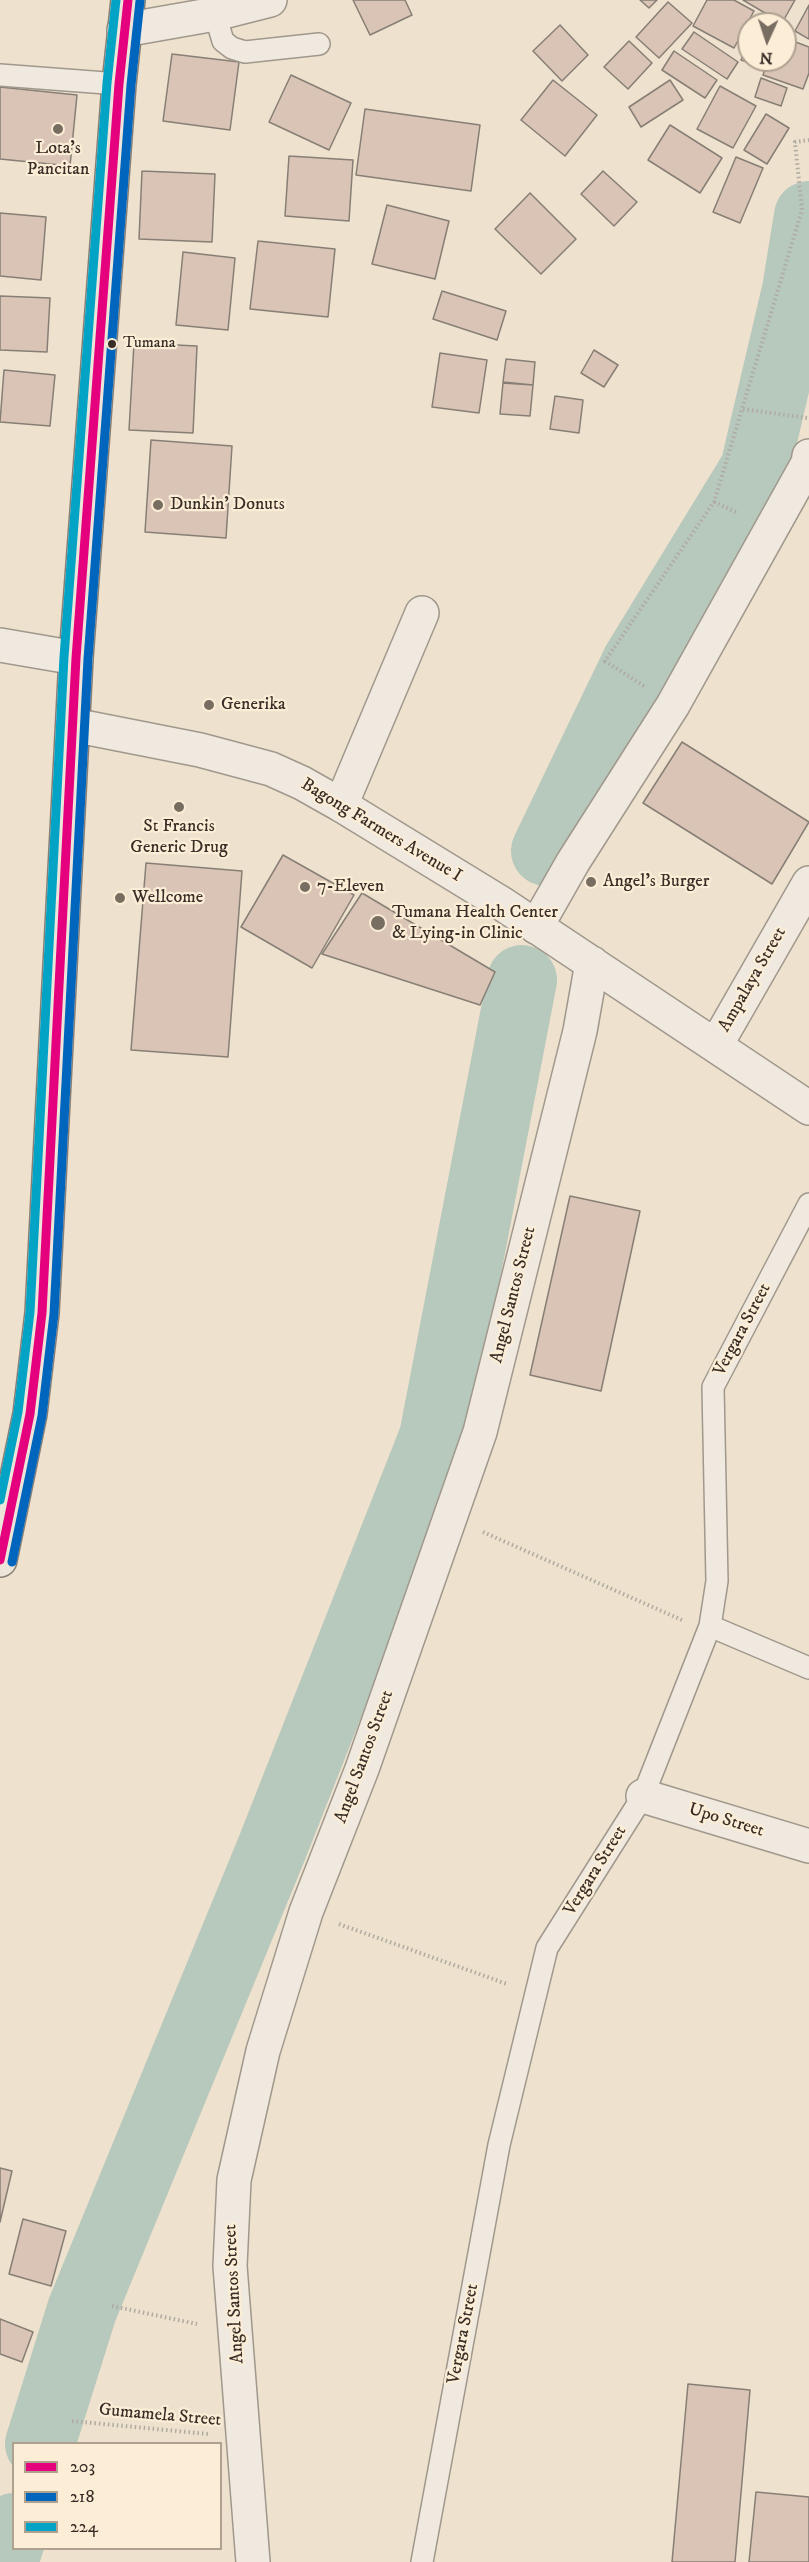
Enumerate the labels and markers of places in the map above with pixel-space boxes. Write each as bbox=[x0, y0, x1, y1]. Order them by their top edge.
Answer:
marker: Lota's Pancitan bbox=[51, 122, 65, 136]
place label: Lota's Pancitan bbox=[27, 138, 89, 180]
place label: Tumana bbox=[123, 334, 176, 354]
marker: Tumana bbox=[106, 338, 118, 350]
place label: Dunkin' Donuts bbox=[170, 494, 285, 516]
marker: Dunkin' Donuts bbox=[151, 498, 165, 512]
place label: Generika bbox=[221, 694, 286, 716]
marker: Generika bbox=[202, 698, 216, 712]
marker: St Francis Generic Drug bbox=[172, 800, 186, 814]
place label: St Francis Generic Drug bbox=[130, 816, 228, 858]
place label: Angel's Burger bbox=[603, 871, 709, 893]
marker: Angel's Burger bbox=[584, 875, 598, 889]
place label: 7-Eleven bbox=[317, 876, 384, 898]
marker: 7-Eleven bbox=[298, 880, 312, 894]
place label: Wellcome bbox=[132, 887, 203, 909]
marker: Wellcome bbox=[113, 891, 127, 905]
place label: Tumana Health Center & Lying-in Clinic bbox=[392, 902, 558, 944]
marker: Tumana Health Center & Lying-in Clinic bbox=[369, 914, 387, 932]

